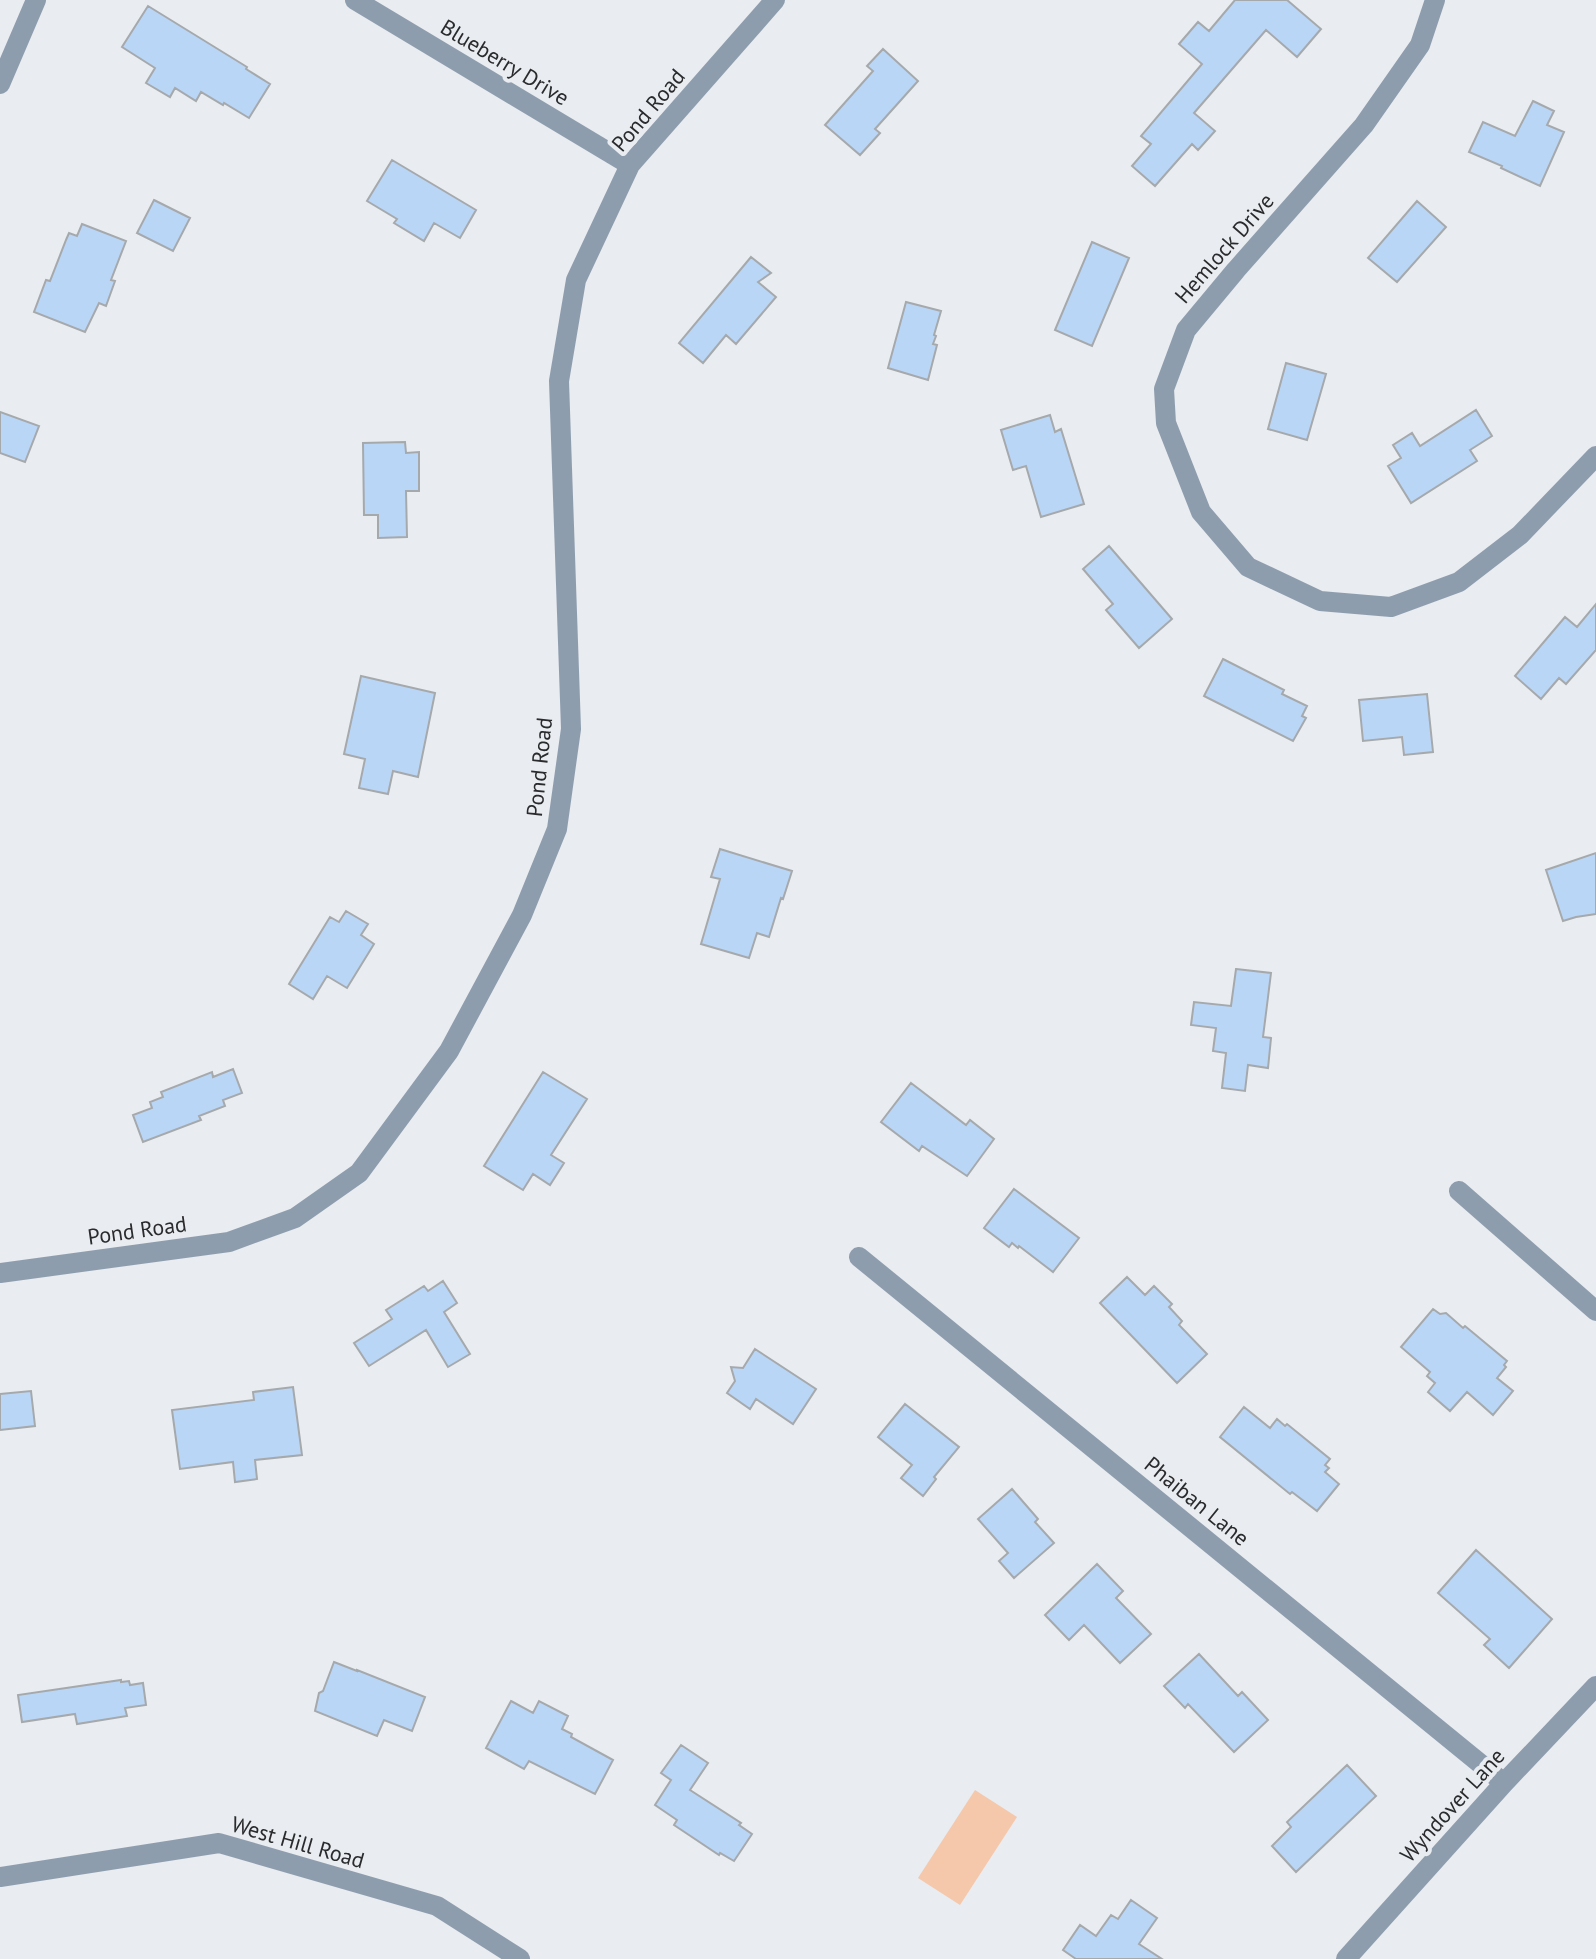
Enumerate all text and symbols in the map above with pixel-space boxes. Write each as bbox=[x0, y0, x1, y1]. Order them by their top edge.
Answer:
street label: Blueberry Drive bbox=[436, 13, 574, 111]
street label: Pond Road bbox=[605, 63, 691, 157]
street label: Hemlock Drive bbox=[1168, 187, 1280, 309]
street label: Pond Road bbox=[520, 716, 558, 818]
street label: Pond Road bbox=[86, 1209, 188, 1251]
street label: Phaiban Lane bbox=[1139, 1450, 1255, 1552]
street label: Wyndover Lane bbox=[1394, 1742, 1510, 1868]
street label: West Hill Road bbox=[228, 1810, 368, 1874]

